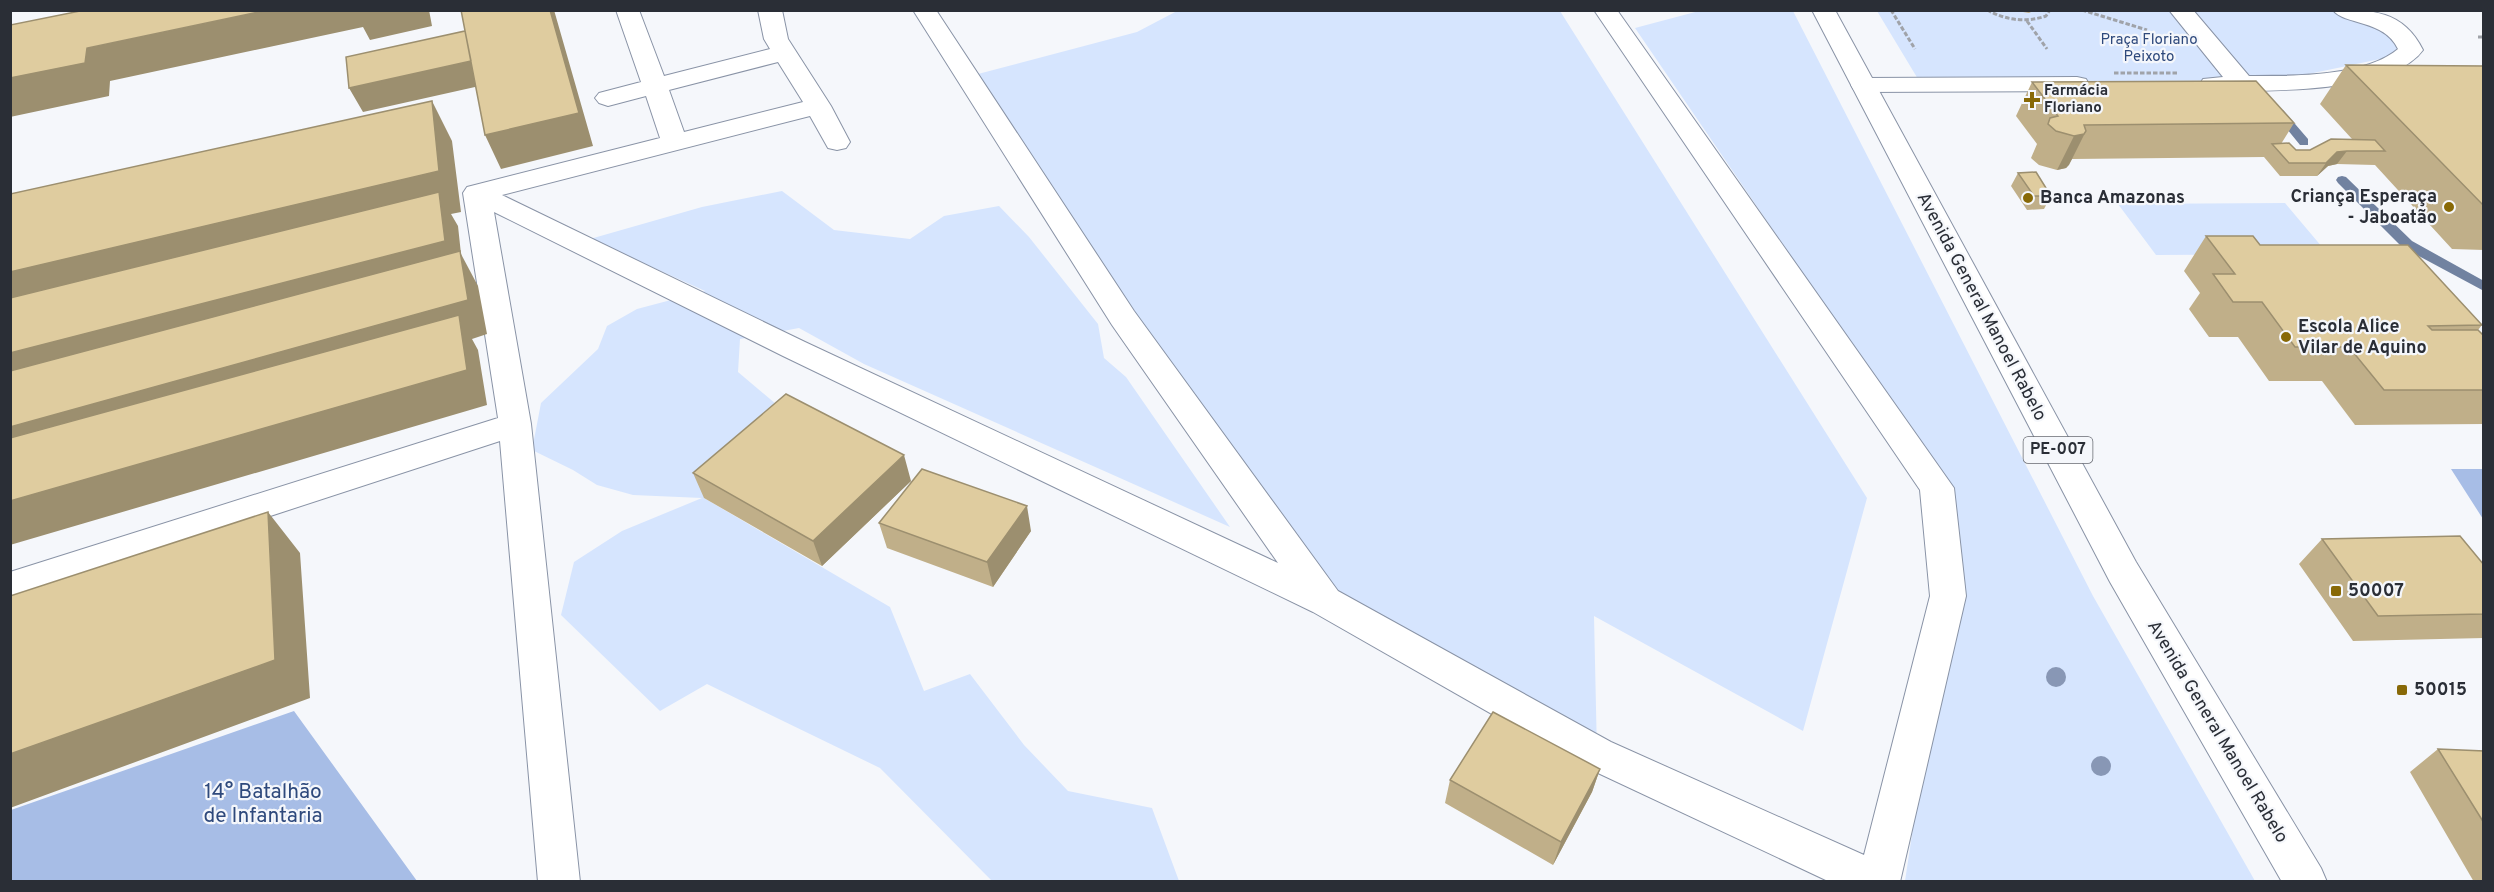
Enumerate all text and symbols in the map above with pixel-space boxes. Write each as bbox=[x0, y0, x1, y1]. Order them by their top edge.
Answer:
park label: Praça Floriano Peixoto bbox=[2100, 31, 2198, 67]
place label: Farmácia Floriano bbox=[2044, 82, 2108, 118]
marker: Farmácia Floriano bbox=[2025, 93, 2039, 107]
place label: Criança Esperaça - Jaboatão bbox=[2290, 186, 2437, 230]
place label: Banca Amazonas bbox=[2040, 187, 2185, 210]
street label: Avenida General Manoel Rabelo bbox=[1911, 189, 2051, 425]
marker: Banca Amazonas bbox=[2021, 191, 2035, 205]
marker: Criança Esperaça - Jaboatão bbox=[2442, 200, 2456, 214]
place label: Escola Alice Vilar de Aquino bbox=[2298, 316, 2427, 360]
marker: Escola Alice Vilar de Aquino bbox=[2279, 330, 2293, 344]
road number: PE-007 bbox=[2024, 437, 2092, 463]
place label: 50007 bbox=[2348, 580, 2404, 603]
marker: 50007 bbox=[2329, 584, 2343, 598]
street label: Avenida General Manoel Rabelo bbox=[2141, 617, 2293, 847]
place label: 50015 bbox=[2414, 679, 2467, 702]
marker: 50015 bbox=[2395, 683, 2409, 697]
park label: 14° Batalhão de Infantaria bbox=[203, 779, 323, 830]

